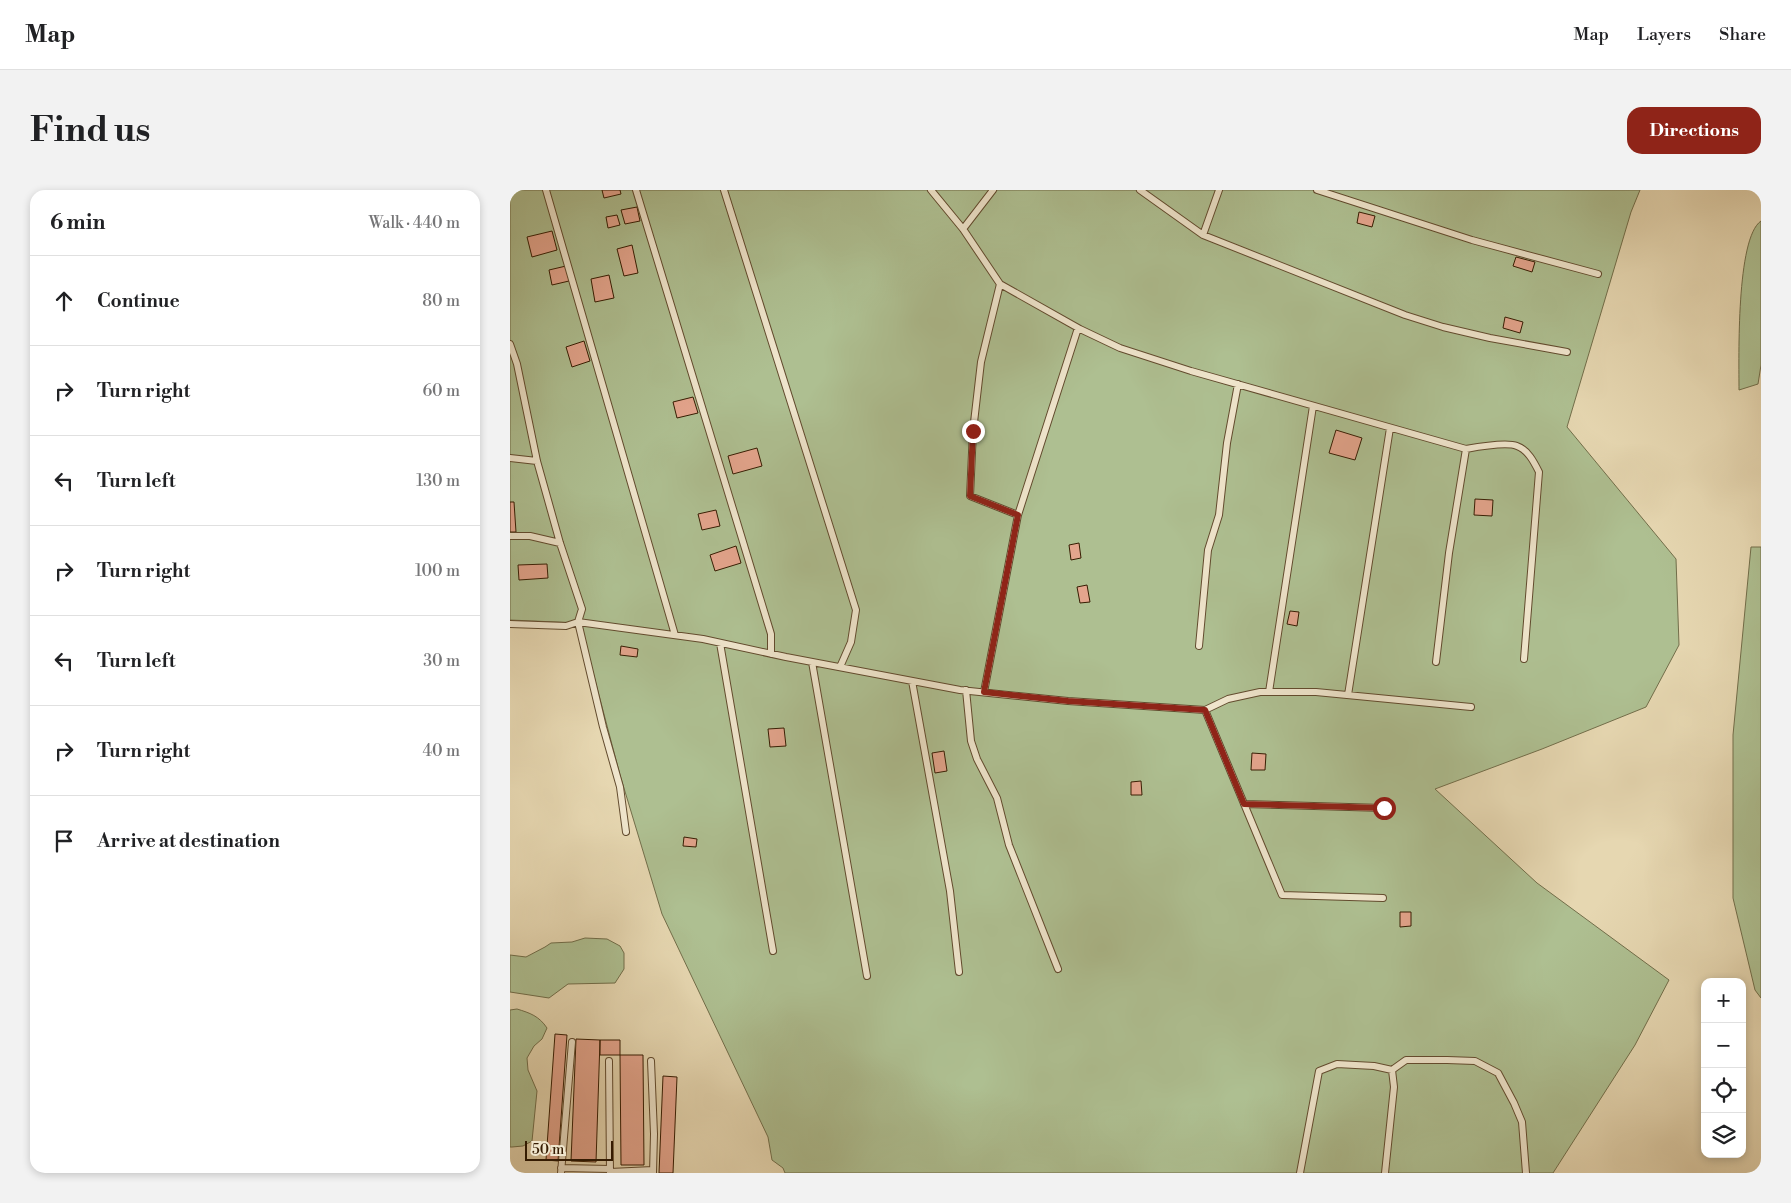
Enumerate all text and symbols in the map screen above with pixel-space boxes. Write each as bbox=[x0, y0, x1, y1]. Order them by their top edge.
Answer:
text: Map bbox=[25, 20, 75, 50]
text: Map bbox=[1574, 23, 1609, 46]
text: Layers bbox=[1637, 23, 1691, 46]
text: Share bbox=[1719, 23, 1766, 46]
button: Directions bbox=[1627, 107, 1761, 154]
text: Find us bbox=[30, 109, 150, 152]
text: 6 min bbox=[50, 210, 105, 236]
text: Walk · 440 m bbox=[369, 213, 460, 233]
icon: ahead bbox=[50, 287, 78, 315]
text: Continue bbox=[97, 289, 180, 313]
text: 80 m bbox=[422, 291, 460, 311]
icon: right bbox=[50, 377, 78, 405]
text: Turn right bbox=[97, 379, 190, 403]
text: 60 m bbox=[422, 381, 460, 401]
route end bbox=[962, 420, 985, 443]
icon: left bbox=[50, 467, 78, 495]
text: Turn left bbox=[97, 469, 176, 493]
text: 130 m bbox=[416, 471, 460, 491]
icon: right bbox=[50, 557, 78, 585]
text: Turn right bbox=[97, 559, 190, 583]
text: 100 m bbox=[415, 561, 460, 581]
icon: left bbox=[50, 647, 78, 675]
text: Turn left bbox=[97, 649, 176, 673]
text: 30 m bbox=[423, 651, 460, 671]
icon: right bbox=[50, 737, 78, 765]
text: Turn right bbox=[97, 739, 190, 763]
text: 40 m bbox=[423, 741, 460, 761]
route start bbox=[1373, 797, 1396, 820]
icon: arrive bbox=[50, 827, 78, 855]
text: Arrive at destination bbox=[97, 829, 280, 853]
map controls bbox=[1701, 978, 1746, 1158]
button: + bbox=[1701, 978, 1746, 1023]
button: − bbox=[1701, 1023, 1746, 1068]
button: locate bbox=[1701, 1068, 1746, 1113]
button: layers bbox=[1701, 1113, 1746, 1158]
scale bar bbox=[525, 1138, 612, 1161]
text: 50 m bbox=[532, 1141, 564, 1159]

